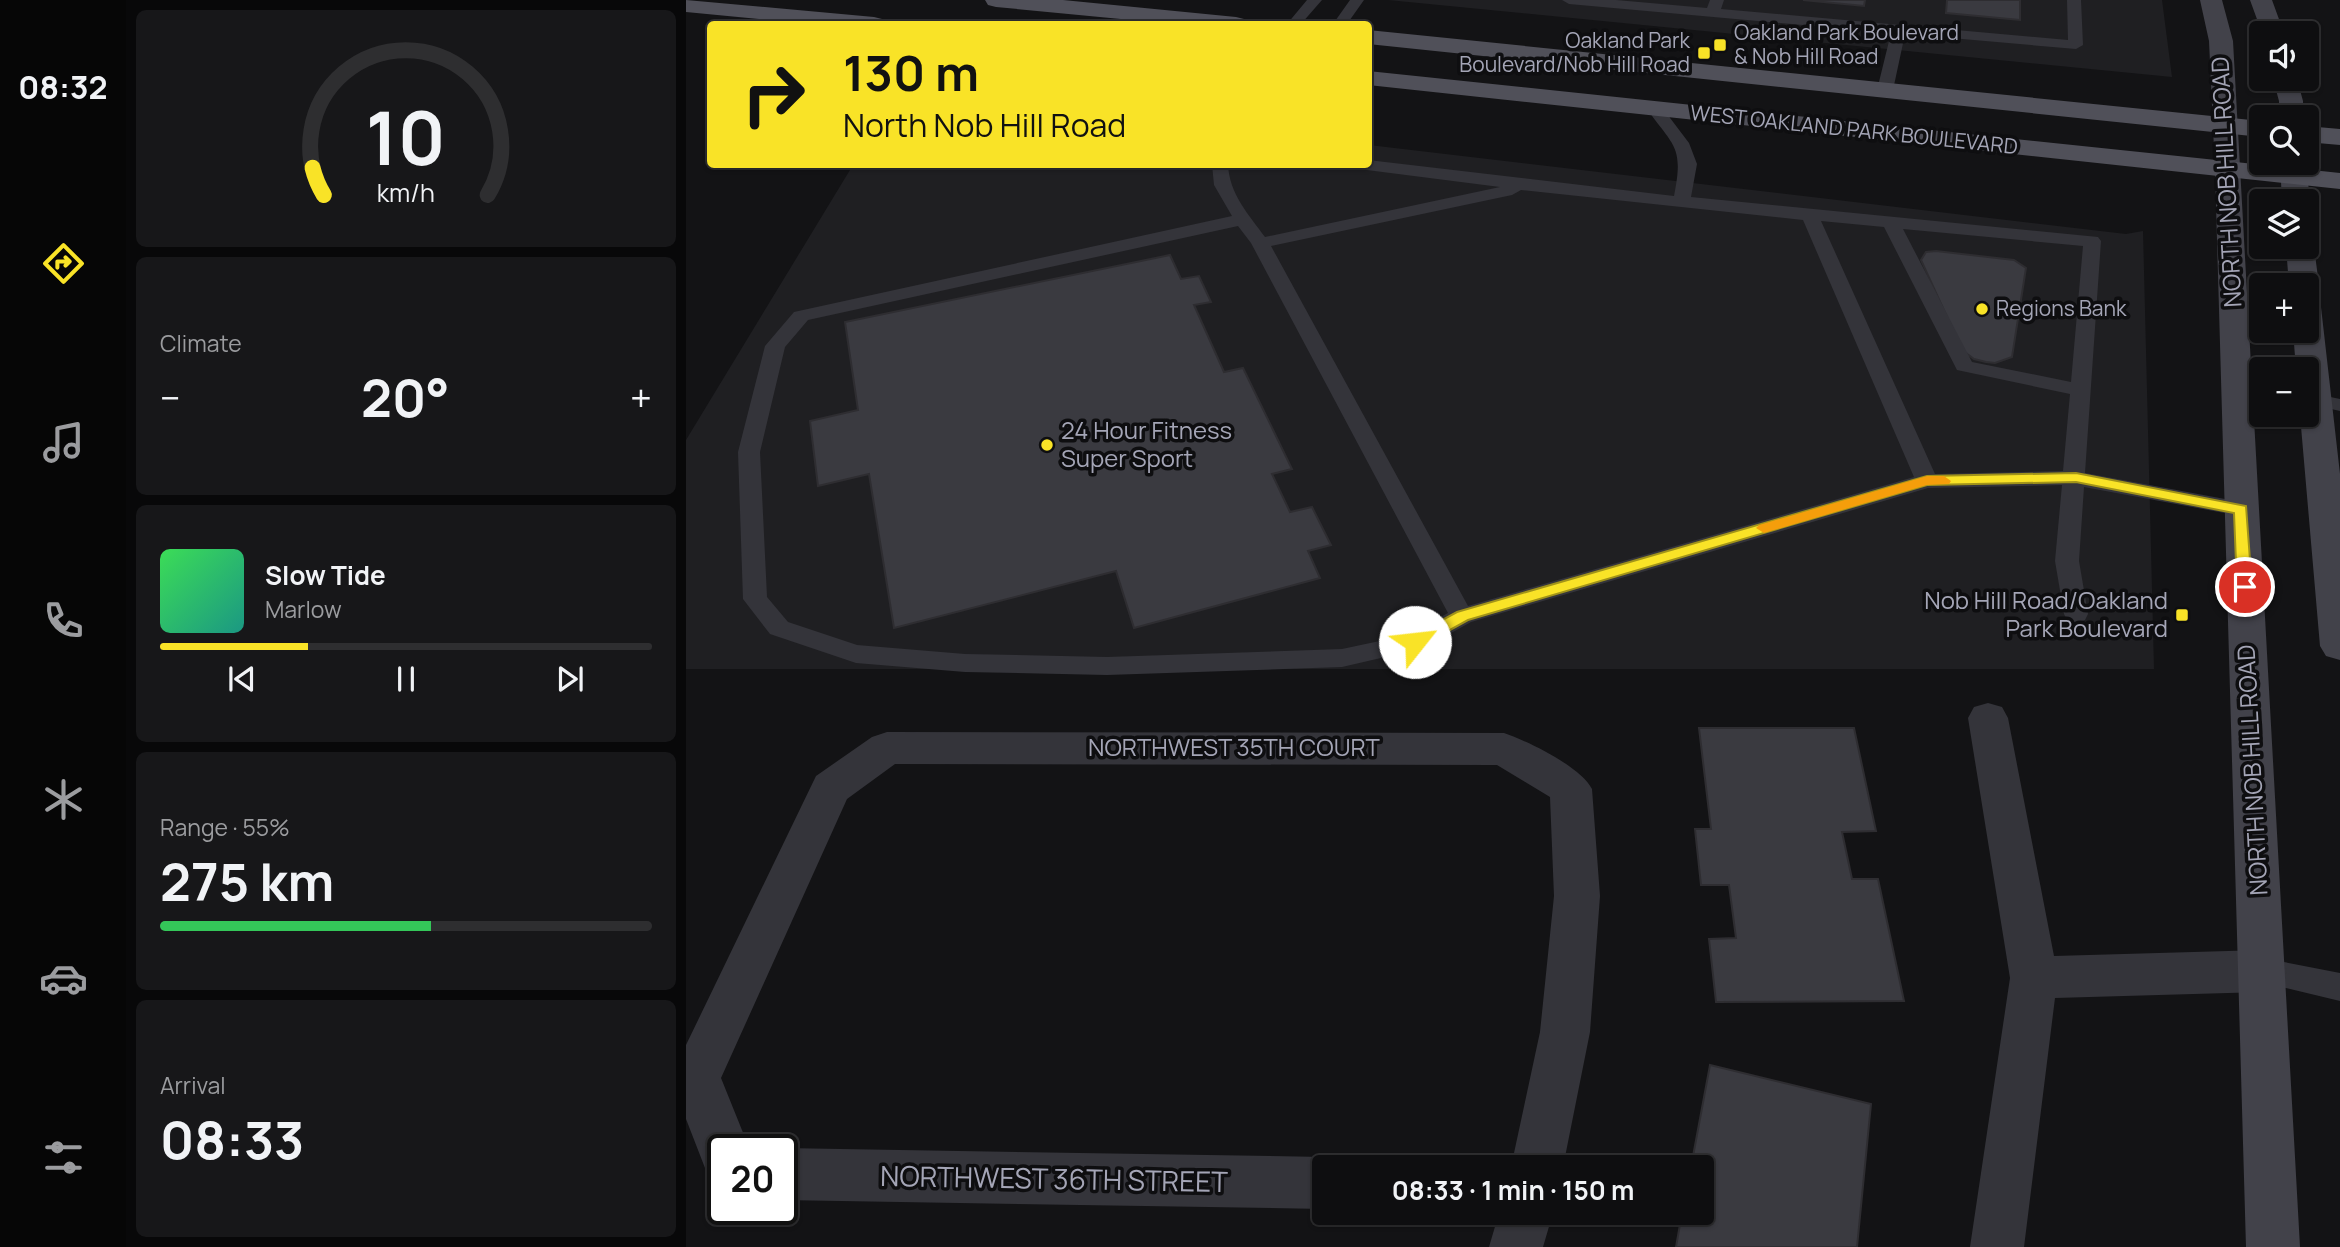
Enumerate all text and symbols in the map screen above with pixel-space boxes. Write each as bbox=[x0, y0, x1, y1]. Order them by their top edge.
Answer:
place label: Oakland Park Boulevard & Nob Hill Road bbox=[1734, 18, 1959, 70]
map controls bbox=[2249, 21, 2319, 427]
button: sound bbox=[2249, 21, 2319, 91]
place label: Oakland Park Boulevard/Nob Hill Road bbox=[1459, 26, 1691, 78]
marker: Oakland Park Boulevard & Nob Hill Road bbox=[1712, 37, 1728, 53]
text: 130 m bbox=[843, 39, 979, 106]
marker: Oakland Park Boulevard/Nob Hill Road bbox=[1696, 45, 1712, 61]
icon: right bbox=[728, 49, 819, 140]
street label: NORTH NOB HILL ROAD bbox=[2202, 56, 2249, 308]
text: 08:32 bbox=[18, 65, 108, 109]
text: 10 bbox=[366, 87, 446, 187]
street label: WEST OAKLAND PARK BOULEVARD bbox=[1689, 98, 2019, 160]
text: North Nob Hill Road bbox=[843, 103, 1126, 147]
button: search bbox=[2249, 105, 2319, 175]
text: km/h bbox=[377, 175, 435, 210]
button: layers bbox=[2249, 189, 2319, 259]
icon: directions bbox=[39, 239, 88, 288]
button: + bbox=[2249, 273, 2319, 343]
place label: Regions Bank bbox=[1996, 294, 2127, 322]
marker: Regions Bank bbox=[1974, 301, 1990, 317]
text: Climate bbox=[160, 327, 242, 359]
button: − bbox=[2249, 357, 2319, 427]
text: 20° bbox=[361, 362, 450, 433]
text: − bbox=[160, 371, 181, 423]
text: + bbox=[630, 371, 652, 423]
place label: 24 Hour Fitness Super Sport bbox=[1061, 413, 1232, 474]
icon: music bbox=[39, 418, 88, 467]
marker: 24 Hour Fitness Super Sport bbox=[1039, 437, 1055, 453]
text: Slow Tide bbox=[265, 557, 386, 593]
pin bbox=[2215, 557, 2275, 617]
icon: arrive bbox=[2226, 568, 2264, 606]
place label: Nob Hill Road/Oakland Park Boulevard bbox=[1924, 583, 2168, 644]
text: Marlow bbox=[265, 593, 342, 625]
icon: phone bbox=[39, 596, 88, 645]
position arrow bbox=[1378, 605, 1452, 679]
marker: Nob Hill Road/Oakland Park Boulevard bbox=[2174, 607, 2190, 623]
street label: NORTH NOB HILL ROAD bbox=[2228, 644, 2275, 896]
icon: previous bbox=[223, 660, 261, 698]
icon: pause bbox=[387, 660, 425, 698]
icon: next bbox=[551, 660, 589, 698]
street label: NORTHWEST 35TH COURT bbox=[1088, 730, 1381, 763]
icon: climate bbox=[39, 775, 88, 824]
text: Range · 55% bbox=[160, 811, 290, 843]
text: 275 km bbox=[160, 846, 334, 917]
icon: car bbox=[39, 954, 88, 1003]
text: Arrival bbox=[160, 1069, 226, 1101]
text: 08:33 bbox=[160, 1104, 304, 1175]
icon: filters bbox=[39, 1133, 88, 1182]
speed limit sign: 20 bbox=[707, 1134, 798, 1225]
street label: NORTHWEST 36TH STREET bbox=[880, 1156, 1228, 1200]
text: 08:33 · 1 min · 150 m bbox=[1392, 1172, 1634, 1208]

